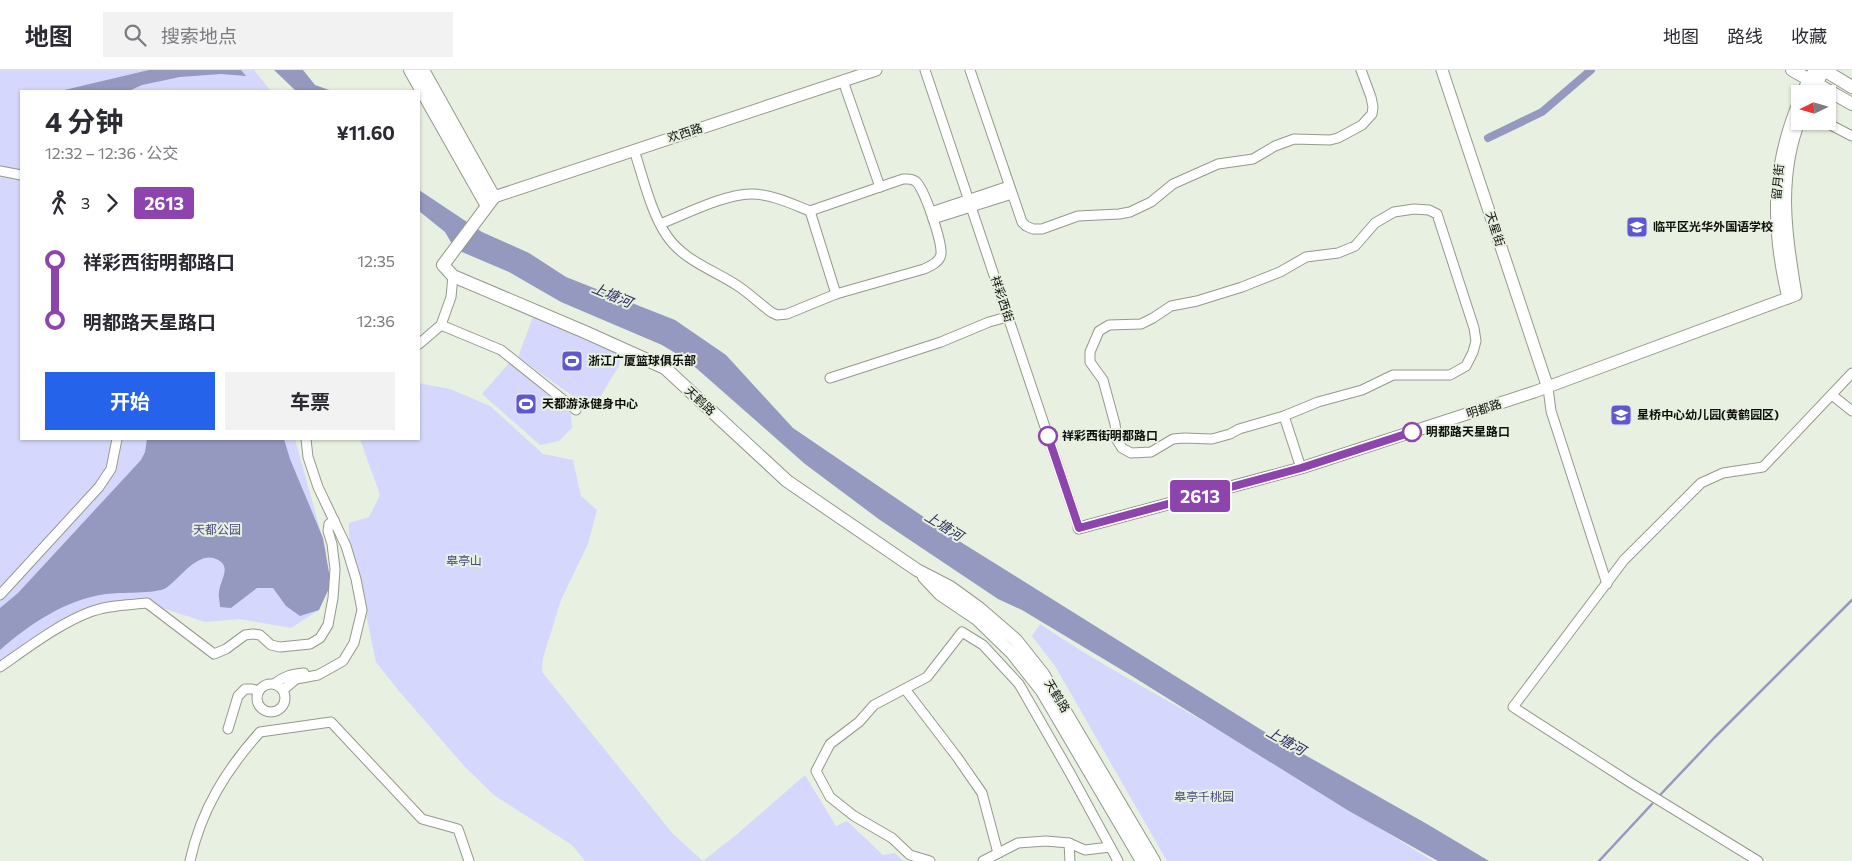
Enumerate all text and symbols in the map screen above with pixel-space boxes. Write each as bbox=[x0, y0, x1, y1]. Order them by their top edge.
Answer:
search box bbox=[103, 12, 453, 57]
text: 地图 bbox=[25, 21, 73, 50]
icon: search bbox=[121, 21, 149, 49]
text: 搜索地点 bbox=[161, 24, 237, 47]
text: 地图 bbox=[1663, 25, 1699, 47]
text: 路线 bbox=[1727, 25, 1763, 47]
text: 收藏 bbox=[1791, 25, 1827, 47]
north arrow bbox=[1791, 85, 1836, 130]
map controls bbox=[1791, 85, 1836, 130]
text: 4 分钟 bbox=[45, 104, 124, 138]
street label: 欢西路 bbox=[665, 120, 704, 144]
text: ¥11.60 bbox=[337, 121, 395, 144]
text: 12:32 – 12:36 · 公交 bbox=[45, 143, 178, 162]
street label: 留月街 bbox=[1768, 163, 1786, 200]
icon: walk bbox=[45, 189, 73, 217]
icon: forward bbox=[98, 189, 126, 217]
text: 2613 bbox=[144, 192, 184, 214]
text: 3 bbox=[81, 193, 90, 212]
street label: 天星街 bbox=[1484, 209, 1508, 248]
school or university icon: 临平区光华外国语学校 bbox=[1625, 215, 1649, 239]
place label: 临平区光华外国语学校 bbox=[1653, 219, 1773, 233]
text: 祥彩西街明都路口 bbox=[83, 250, 235, 273]
text: 12:35 bbox=[357, 251, 395, 270]
street label: 祥彩西街 bbox=[989, 274, 1017, 324]
water label: 上塘河 bbox=[590, 279, 638, 312]
text: 明都路天星路口 bbox=[83, 310, 216, 333]
text: 12:36 bbox=[357, 311, 395, 330]
sports icon: 浙江广厦篮球俱乐部 bbox=[560, 349, 584, 373]
place label: 浙江广厦篮球俱乐部 bbox=[588, 353, 696, 367]
button: 开始 bbox=[45, 372, 215, 430]
button: 车票 bbox=[225, 372, 395, 430]
street label: 天鹤路 bbox=[683, 383, 719, 418]
sports icon: 天都游泳健身中心 bbox=[514, 392, 538, 416]
place label: 天都游泳健身中心 bbox=[542, 396, 638, 410]
street label: 明都路 bbox=[1464, 396, 1503, 420]
school or university icon: 星桥中心幼儿园(黄鹤园区) bbox=[1609, 403, 1633, 427]
place label: 星桥中心幼儿园(黄鹤园区) bbox=[1637, 407, 1779, 421]
marker: 明都路天星路口 bbox=[1402, 422, 1422, 442]
place label: 明都路天星路口 bbox=[1426, 424, 1510, 438]
marker: 祥彩西街明都路口 bbox=[1038, 426, 1058, 446]
place label: 祥彩西街明都路口 bbox=[1062, 428, 1158, 442]
line badge: 2613 bbox=[1165, 480, 1235, 512]
text: 2613 bbox=[1180, 485, 1220, 507]
water label: 上塘河 bbox=[922, 507, 969, 546]
park label: 天都公园 bbox=[193, 522, 241, 536]
park label: 皋亭山 bbox=[446, 553, 482, 567]
street label: 天鹤路 bbox=[1043, 676, 1073, 715]
water label: 上塘河 bbox=[1264, 723, 1311, 760]
park label: 皋亭千桃园 bbox=[1174, 789, 1234, 803]

